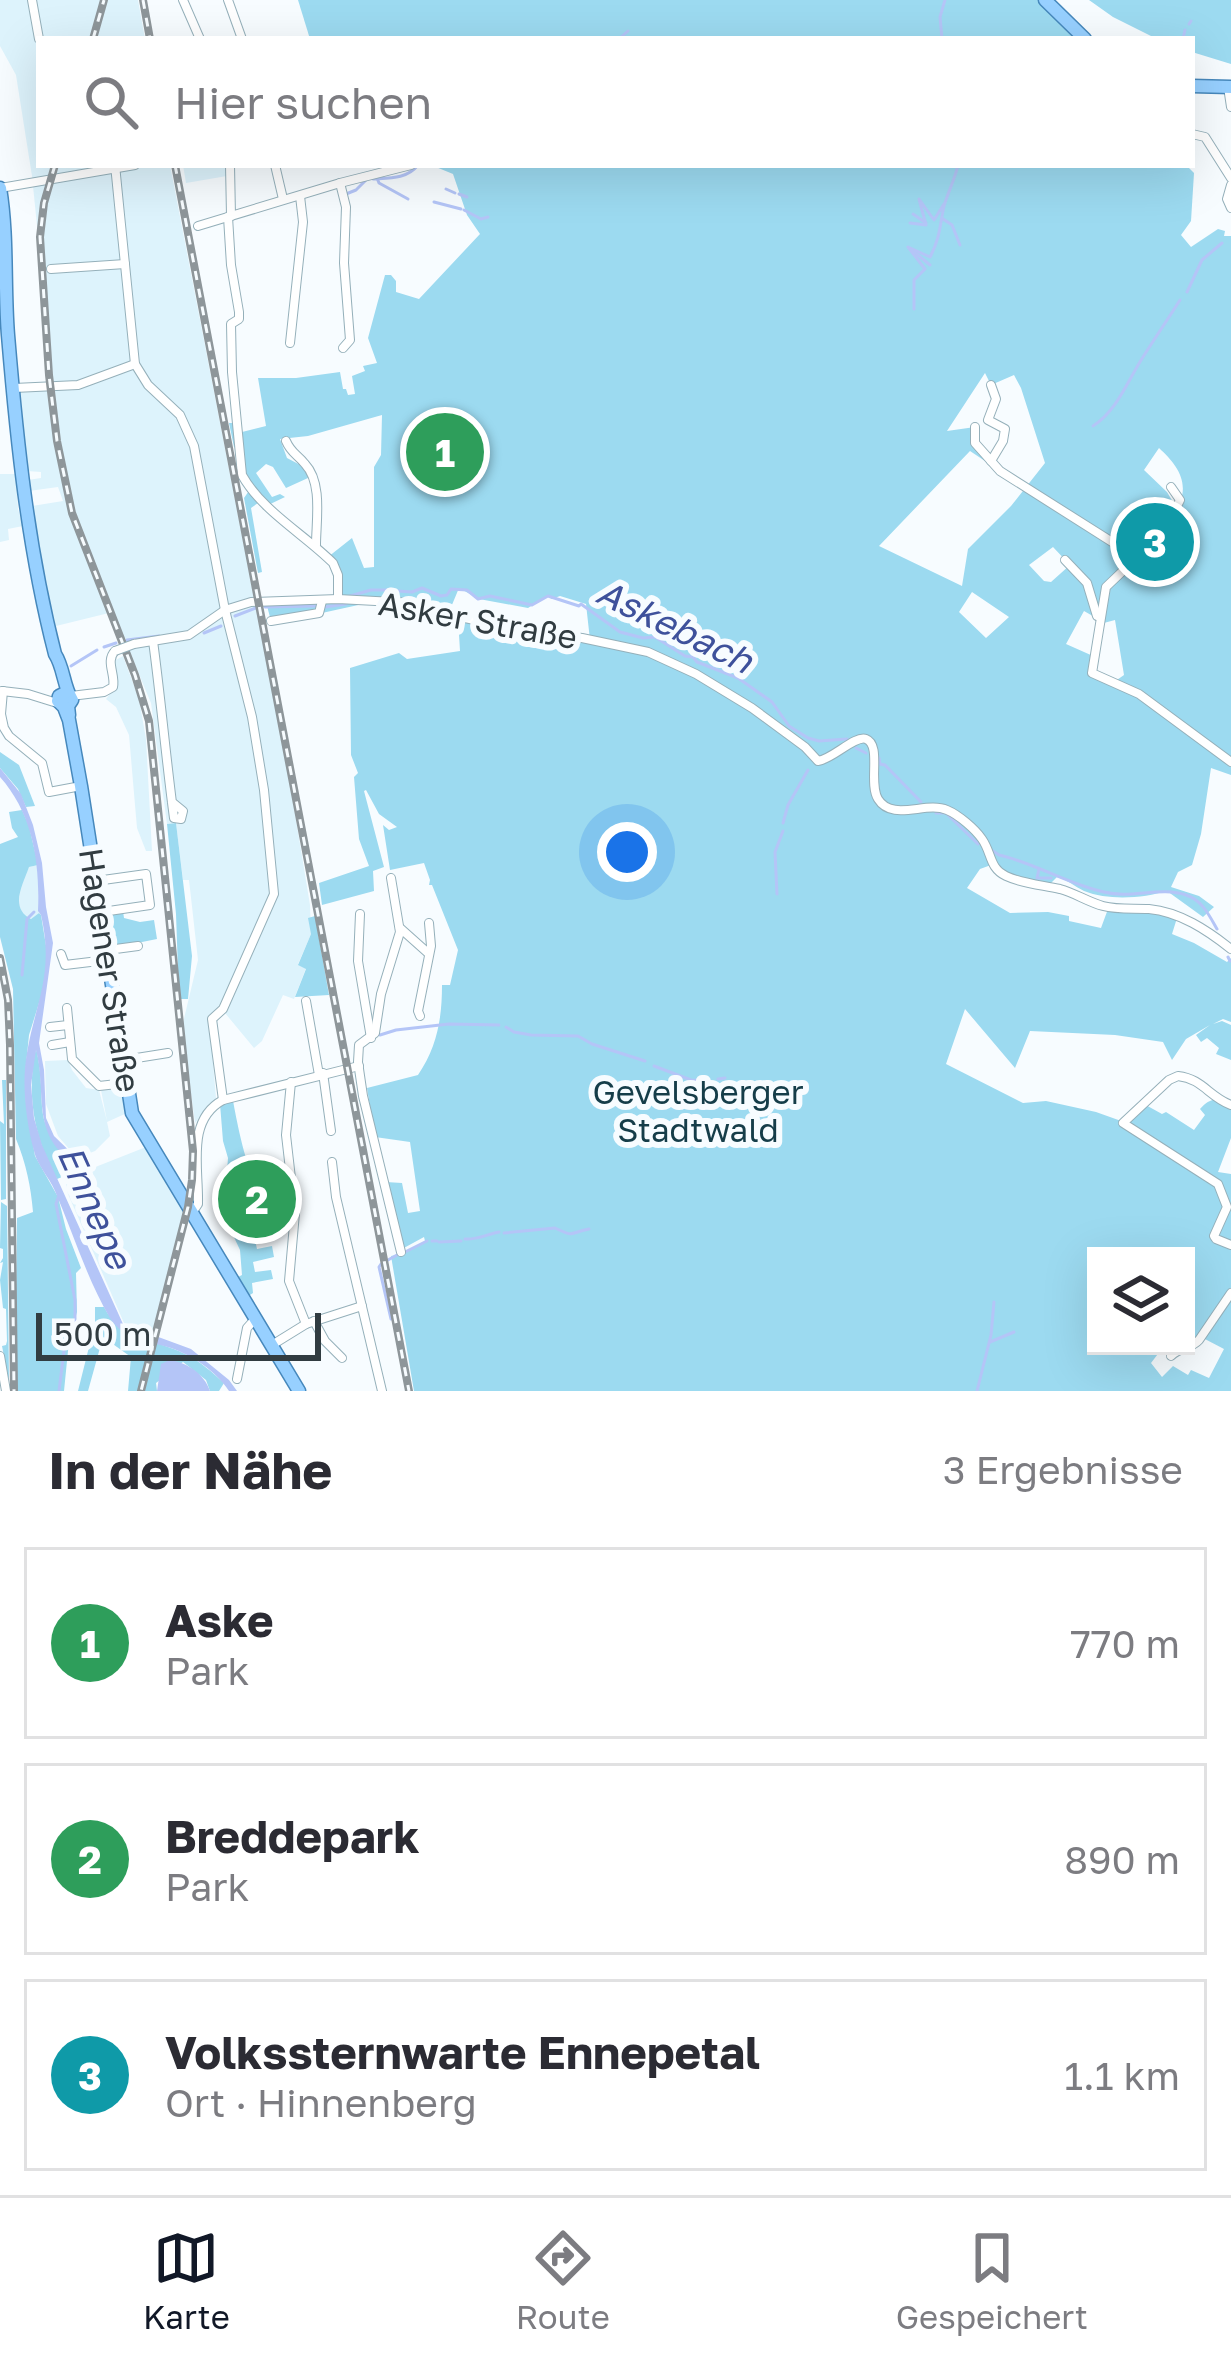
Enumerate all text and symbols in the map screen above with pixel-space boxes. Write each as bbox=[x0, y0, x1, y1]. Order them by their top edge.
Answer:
search box bbox=[36, 36, 1195, 168]
icon: search bbox=[78, 69, 144, 135]
text: Hier suchen bbox=[174, 75, 432, 129]
pin: 1 bbox=[406, 407, 484, 497]
pin: 3 bbox=[1116, 497, 1194, 587]
water label: Askebach bbox=[590, 569, 762, 682]
street label: Asker Straße bbox=[376, 583, 580, 656]
your location bbox=[597, 822, 657, 882]
street label: Hagener Straße bbox=[72, 845, 149, 1095]
park label: Gevelsberger Stadtwald bbox=[592, 1072, 804, 1149]
water label: Ennepe bbox=[49, 1139, 142, 1277]
pin: 2 bbox=[218, 1154, 296, 1244]
map controls bbox=[1087, 1247, 1195, 1355]
button: layers bbox=[1087, 1247, 1195, 1355]
scale bar bbox=[36, 1307, 321, 1360]
text: 500 m bbox=[54, 1314, 152, 1353]
text: In der Nähe bbox=[48, 1439, 332, 1500]
text: 3 Ergebnisse bbox=[943, 1446, 1183, 1493]
text: Aske bbox=[165, 1593, 274, 1647]
text: 1 bbox=[80, 1620, 100, 1667]
text: 770 m bbox=[1070, 1620, 1180, 1667]
text: Park bbox=[165, 1647, 249, 1694]
text: Breddepark bbox=[165, 1809, 419, 1863]
text: 2 bbox=[78, 1836, 102, 1883]
text: 890 m bbox=[1064, 1836, 1180, 1883]
text: Park bbox=[165, 1863, 249, 1910]
text: Volkssternwarte Ennepetal bbox=[165, 2025, 760, 2079]
text: 3 bbox=[78, 2052, 102, 2099]
text: 1.1 km bbox=[1064, 2052, 1180, 2099]
text: Ort · Hinnenberg bbox=[165, 2079, 477, 2126]
tab: Karte bbox=[143, 2225, 230, 2336]
tab: Route bbox=[516, 2225, 610, 2336]
tab: Gespeichert bbox=[896, 2225, 1088, 2336]

